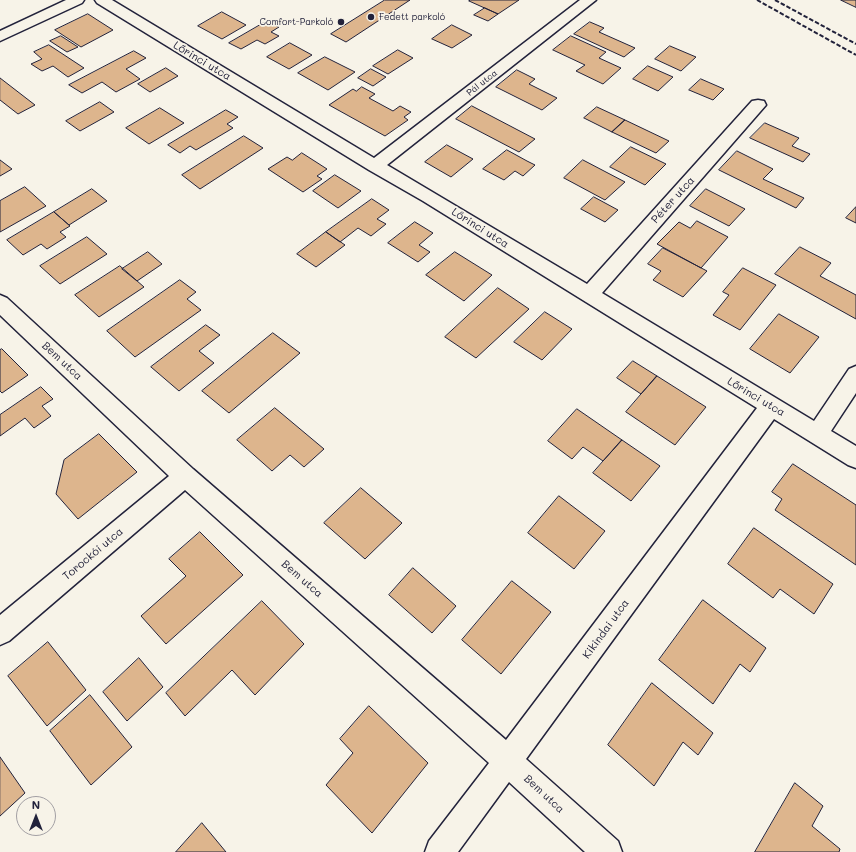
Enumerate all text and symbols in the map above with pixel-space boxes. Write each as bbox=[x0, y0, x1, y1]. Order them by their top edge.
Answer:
marker: Fedett parkoló bbox=[366, 12, 376, 22]
place label: Fedett parkoló bbox=[379, 12, 445, 22]
place label: Comfort-Parkoló bbox=[260, 17, 333, 27]
marker: Comfort-Parkoló bbox=[336, 17, 346, 27]
street label: Lőrinci utca bbox=[171, 39, 233, 83]
street label: Pál utca bbox=[464, 68, 500, 98]
street label: Péter utca bbox=[649, 174, 697, 226]
street label: Lőrinci utca bbox=[449, 205, 511, 251]
street label: Bem utca bbox=[39, 339, 85, 383]
street label: Lőrinci utca bbox=[725, 375, 787, 419]
street label: Torockói utca bbox=[60, 525, 126, 583]
street label: Bem utca bbox=[279, 558, 325, 600]
street label: Kikindai utca bbox=[580, 597, 632, 661]
street label: Bem utca bbox=[521, 772, 567, 816]
north arrow bbox=[16, 796, 56, 836]
text: N bbox=[32, 797, 40, 812]

